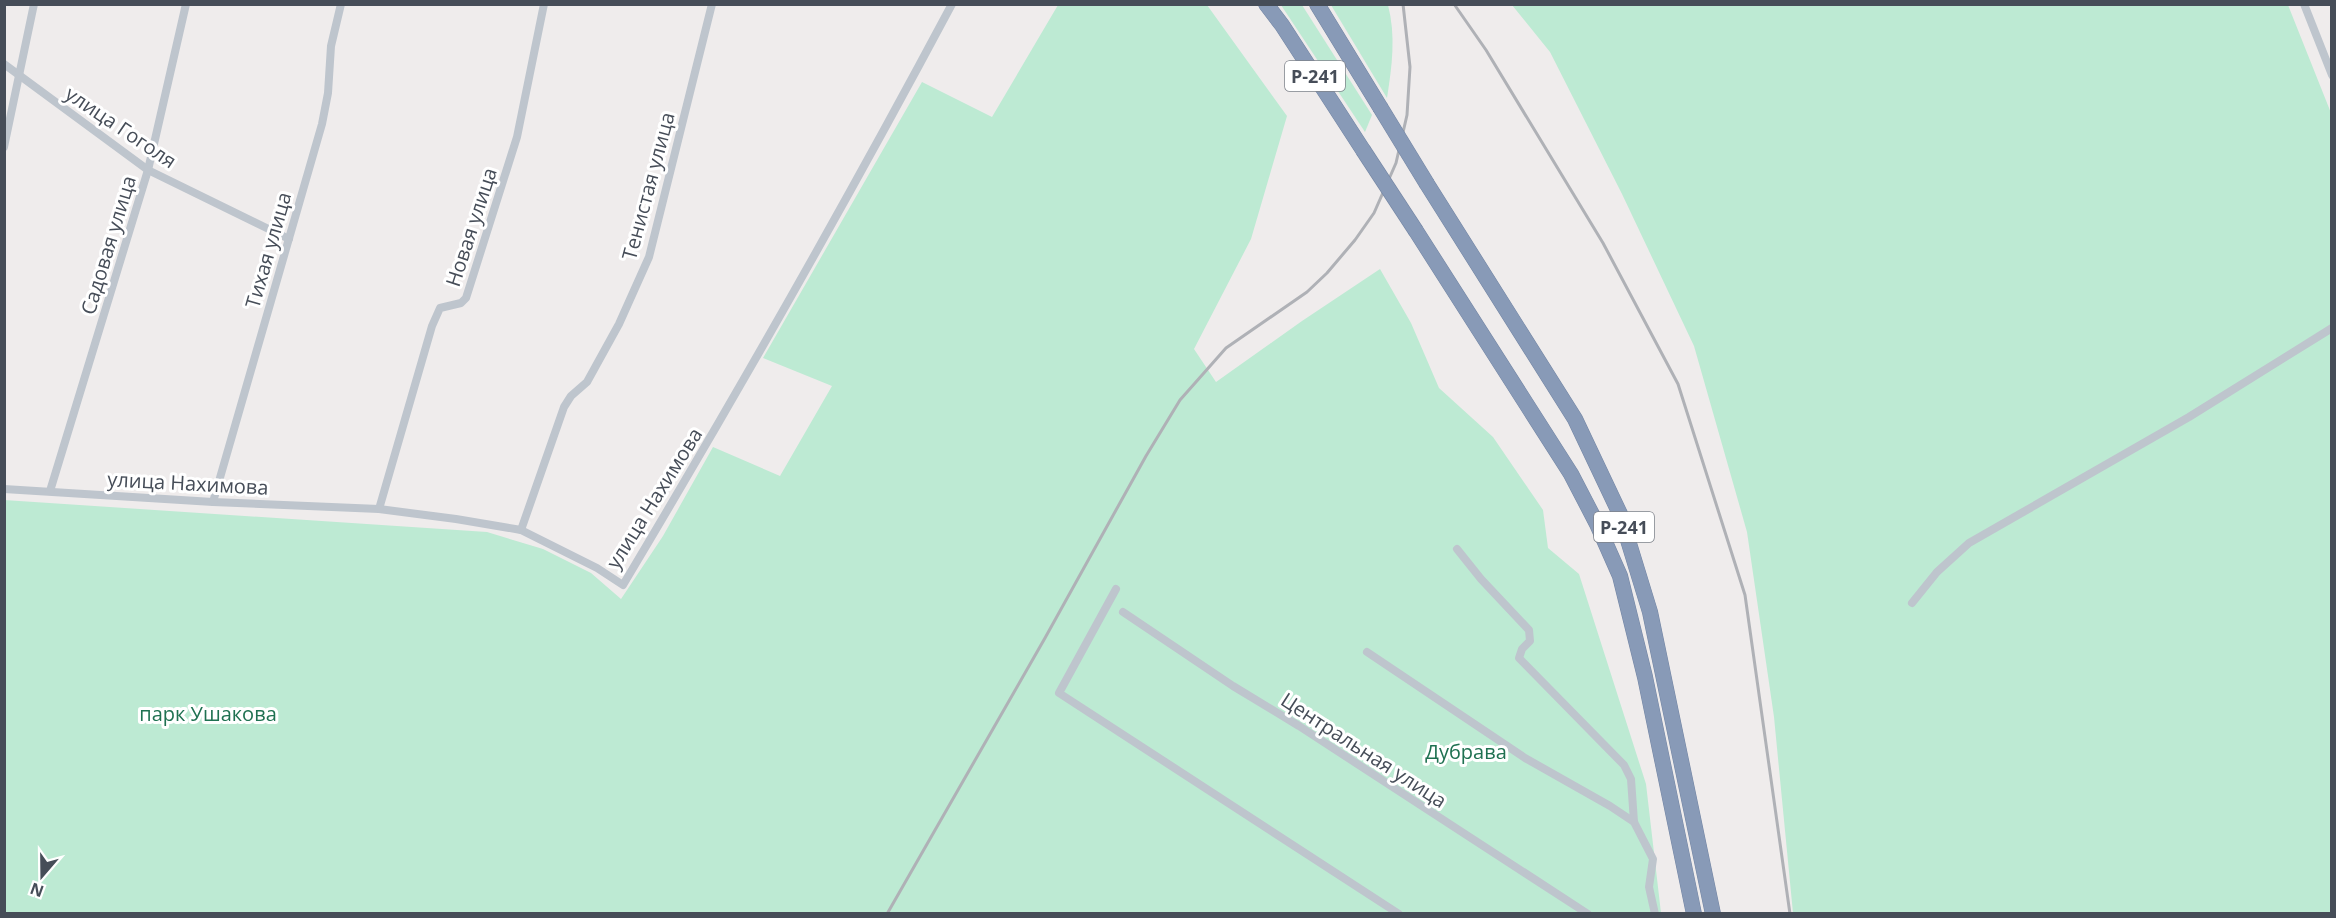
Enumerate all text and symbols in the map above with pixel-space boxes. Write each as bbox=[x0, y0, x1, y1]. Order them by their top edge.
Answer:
road number: Р-241 bbox=[1285, 61, 1345, 91]
street label: улица Гоголя bbox=[60, 80, 182, 174]
street label: Тенистая улица bbox=[615, 109, 681, 263]
street label: Новая улица bbox=[439, 164, 503, 290]
street label: Садовая улица bbox=[74, 172, 142, 318]
street label: Тихая улица bbox=[239, 189, 297, 311]
street label: улица Нахимова bbox=[600, 422, 708, 574]
street label: улица Нахимова bbox=[107, 465, 269, 501]
road number: Р-241 bbox=[1594, 512, 1654, 542]
street label: Центральная улица bbox=[1276, 686, 1452, 814]
park label: парк Ушакова bbox=[139, 700, 277, 727]
park label: Дубрава bbox=[1425, 738, 1507, 765]
north arrow bbox=[12, 846, 72, 906]
text: N bbox=[27, 878, 47, 903]

